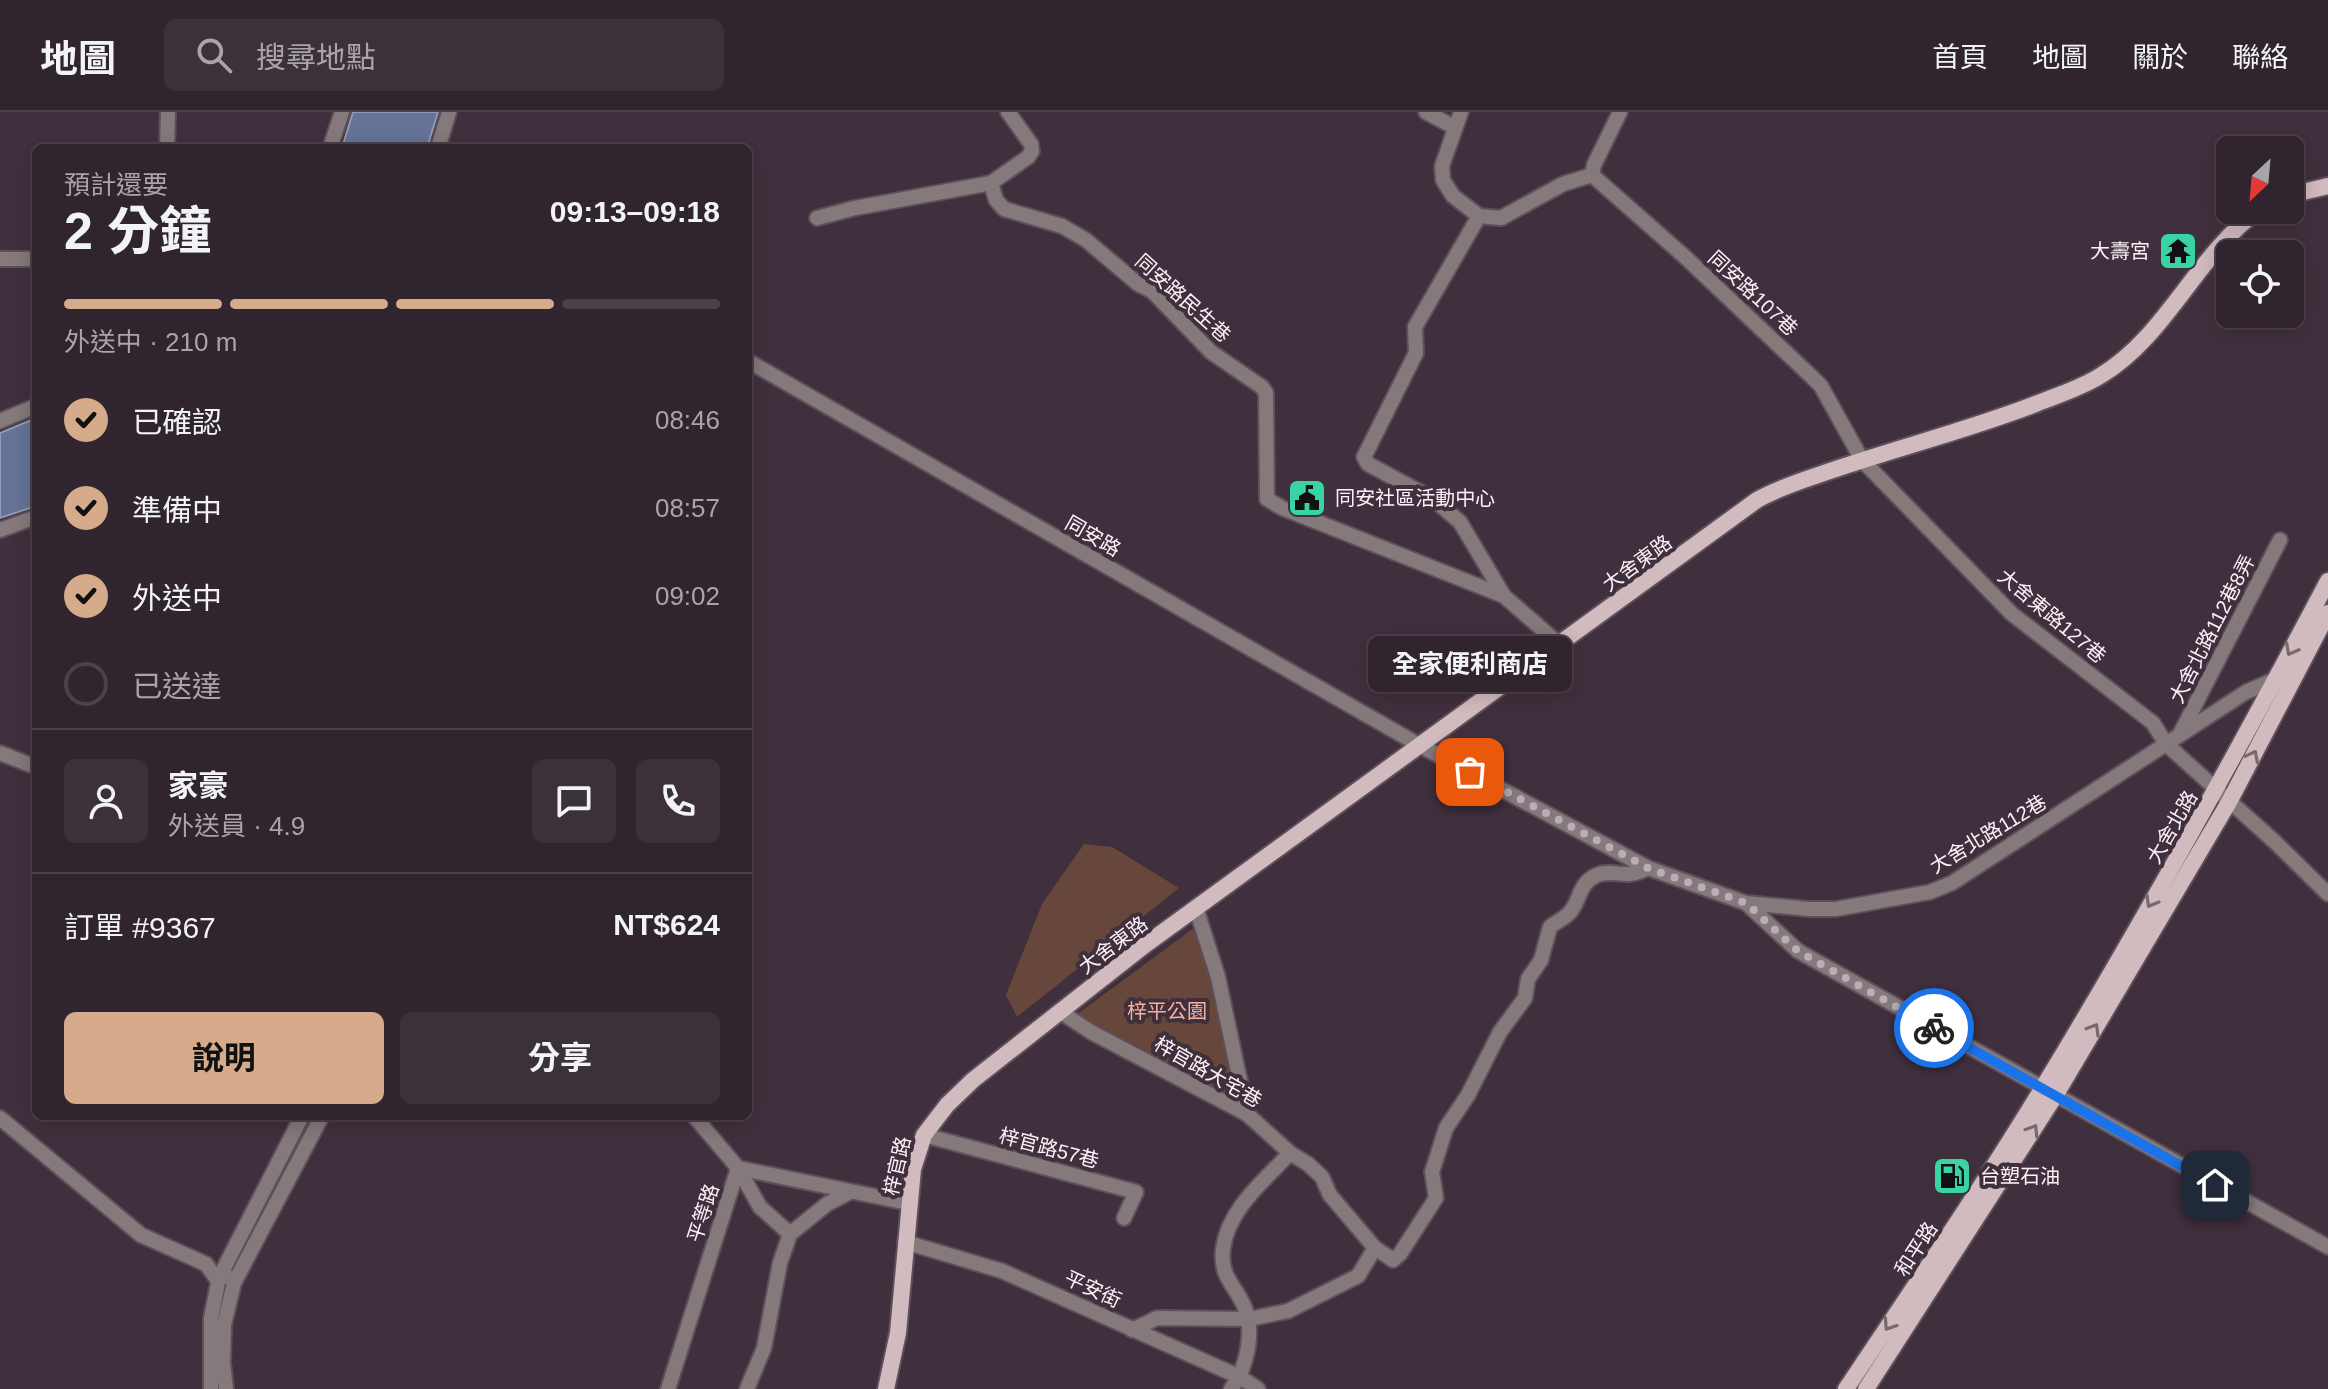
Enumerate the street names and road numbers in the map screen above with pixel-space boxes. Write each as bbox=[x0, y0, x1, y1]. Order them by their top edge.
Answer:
street label: 同安路107巷 bbox=[1704, 246, 1802, 340]
street label: 同安路民生巷 bbox=[1131, 250, 1235, 346]
street label: 同安路 bbox=[1062, 511, 1124, 561]
street label: 大舍東路 bbox=[1598, 531, 1676, 595]
street label: 大舍北路112巷8弄 bbox=[2165, 551, 2259, 707]
street label: 大舍東路127巷 bbox=[1994, 565, 2110, 667]
street label: 大舍北路 bbox=[2142, 787, 2202, 867]
street label: 大舍北路112巷 bbox=[1926, 791, 2050, 877]
street label: 大舍東路 bbox=[1074, 912, 1152, 978]
street label: 梓官路大宅巷 bbox=[1151, 1032, 1265, 1112]
street label: 梓官路57巷 bbox=[997, 1124, 1101, 1172]
street label: 梓官路 bbox=[880, 1134, 914, 1198]
street label: 平等路 bbox=[683, 1181, 723, 1245]
street label: 和平路 bbox=[1890, 1218, 1942, 1280]
street label: 平安街 bbox=[1061, 1266, 1125, 1312]

